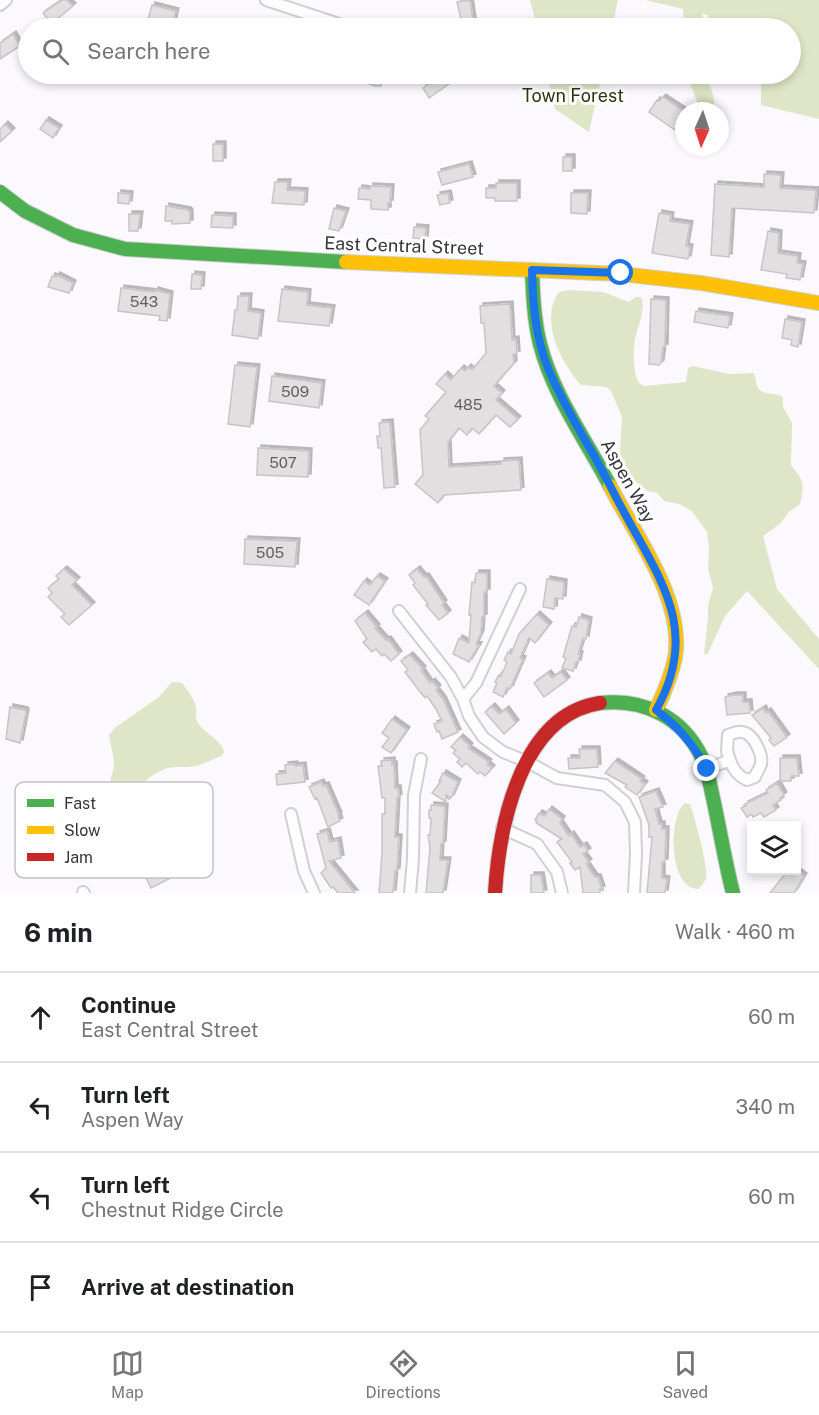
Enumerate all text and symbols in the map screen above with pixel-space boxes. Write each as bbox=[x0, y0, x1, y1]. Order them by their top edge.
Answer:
search box bbox=[18, 18, 801, 84]
icon: search bbox=[39, 35, 72, 68]
text: Search here bbox=[87, 38, 211, 64]
park label: Town Forest bbox=[522, 85, 624, 106]
north arrow bbox=[675, 102, 729, 156]
street label: East Central Street bbox=[324, 232, 484, 259]
route start bbox=[607, 259, 633, 285]
house number: 543 bbox=[130, 293, 158, 310]
house number: 509 bbox=[281, 383, 309, 400]
house number: 485 bbox=[454, 396, 482, 413]
street label: Aspen Way bbox=[597, 435, 660, 527]
house number: 507 bbox=[269, 454, 297, 471]
house number: 505 bbox=[256, 544, 284, 561]
route end bbox=[693, 755, 719, 781]
legend bbox=[15, 782, 213, 878]
text: Fast bbox=[64, 794, 96, 813]
text: Slow bbox=[64, 821, 101, 840]
map controls bbox=[747, 821, 801, 875]
button: layers bbox=[747, 821, 801, 875]
text: Jam bbox=[64, 848, 93, 867]
text: 6 min bbox=[24, 917, 93, 948]
text: Walk · 460 m bbox=[675, 920, 795, 944]
text: Continue bbox=[81, 992, 176, 1018]
icon: ahead bbox=[24, 1001, 57, 1034]
text: 60 m bbox=[748, 1005, 795, 1029]
text: East Central Street bbox=[81, 1018, 259, 1042]
text: Turn left bbox=[81, 1082, 170, 1108]
icon: left bbox=[24, 1091, 57, 1124]
text: 340 m bbox=[735, 1095, 795, 1119]
text: Aspen Way bbox=[81, 1108, 184, 1132]
text: Turn left bbox=[81, 1172, 170, 1198]
icon: left bbox=[24, 1181, 57, 1214]
text: 60 m bbox=[748, 1185, 795, 1209]
text: Chestnut Ridge Circle bbox=[81, 1198, 284, 1222]
icon: arrive bbox=[24, 1271, 57, 1304]
text: Arrive at destination bbox=[81, 1274, 294, 1300]
tab: Map bbox=[111, 1347, 144, 1402]
tab: Directions bbox=[366, 1347, 441, 1402]
tab: Saved bbox=[662, 1347, 708, 1402]

